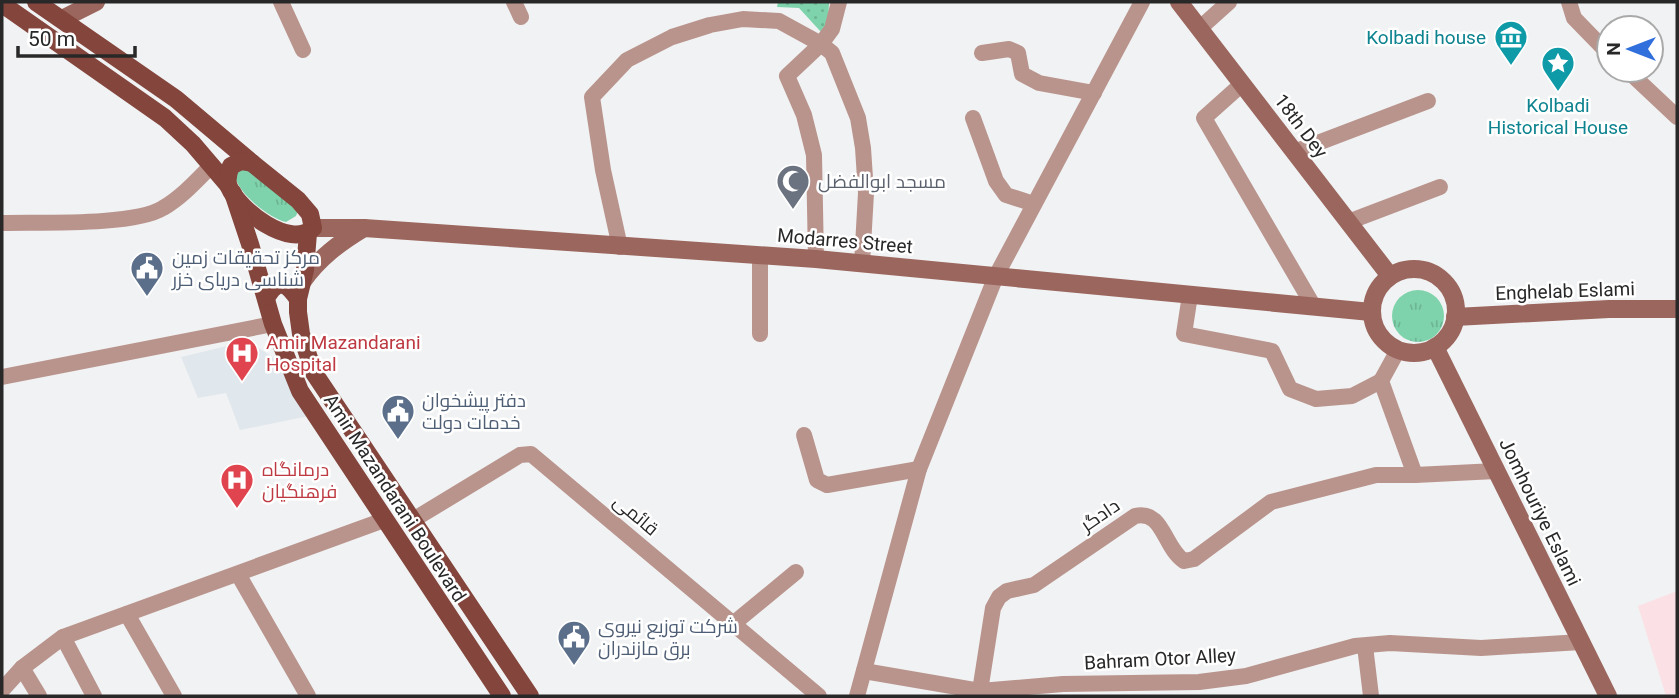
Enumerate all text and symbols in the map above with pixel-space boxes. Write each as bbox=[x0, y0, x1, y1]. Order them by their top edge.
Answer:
scale bar bbox=[18, 14, 135, 58]
north arrow bbox=[1595, 14, 1665, 84]
museum icon: Kolbadi house bbox=[1492, 18, 1530, 67]
place label: Kolbadi house bbox=[1366, 26, 1486, 49]
text: 50 m bbox=[28, 27, 75, 51]
text: N bbox=[1602, 42, 1625, 56]
place icon: Kolbadi Historical House bbox=[1539, 44, 1577, 93]
street label: 18th Dey bbox=[1269, 89, 1333, 163]
place label: Kolbadi Historical House bbox=[1488, 94, 1628, 139]
mosque icon: مسجد ابوالفضل bbox=[774, 162, 812, 211]
place label: مسجد ابوالفضل bbox=[818, 170, 946, 193]
street label: Modarres Street bbox=[776, 224, 914, 258]
place label: مرکز تحقیقات زمین شناسی دریای خزر bbox=[171, 246, 320, 291]
public building icon: مرکز تحقیقات زمین شناسی دریای خزر bbox=[128, 249, 166, 298]
street label: Enghelab Eslami bbox=[1495, 277, 1635, 305]
place label: Amir Mazandarani Hospital bbox=[266, 331, 421, 376]
hospital icon: Amir Mazandarani Hospital bbox=[223, 334, 261, 383]
place label: دفتر پیشخوان خدمات دولت bbox=[422, 389, 526, 434]
street label: Amir Mazandarani Boulevard bbox=[319, 390, 471, 606]
public building icon: دفتر پیشخوان خدمات دولت bbox=[379, 392, 417, 441]
street label: Jomhouriye Eslami bbox=[1494, 434, 1586, 590]
place label: درمانگاه فرهنگیان bbox=[262, 458, 337, 503]
hospital icon: درمانگاه فرهنگیان bbox=[218, 461, 256, 510]
street label: قائمی bbox=[609, 490, 663, 540]
street label: دادگر bbox=[1075, 494, 1124, 537]
place label: شرکت توزیع نیروی برق مازندران bbox=[598, 615, 738, 661]
public building icon: شرکت توزیع نیروی برق مازندران bbox=[555, 618, 593, 667]
street label: Bahram Otor Alley bbox=[1083, 644, 1237, 674]

